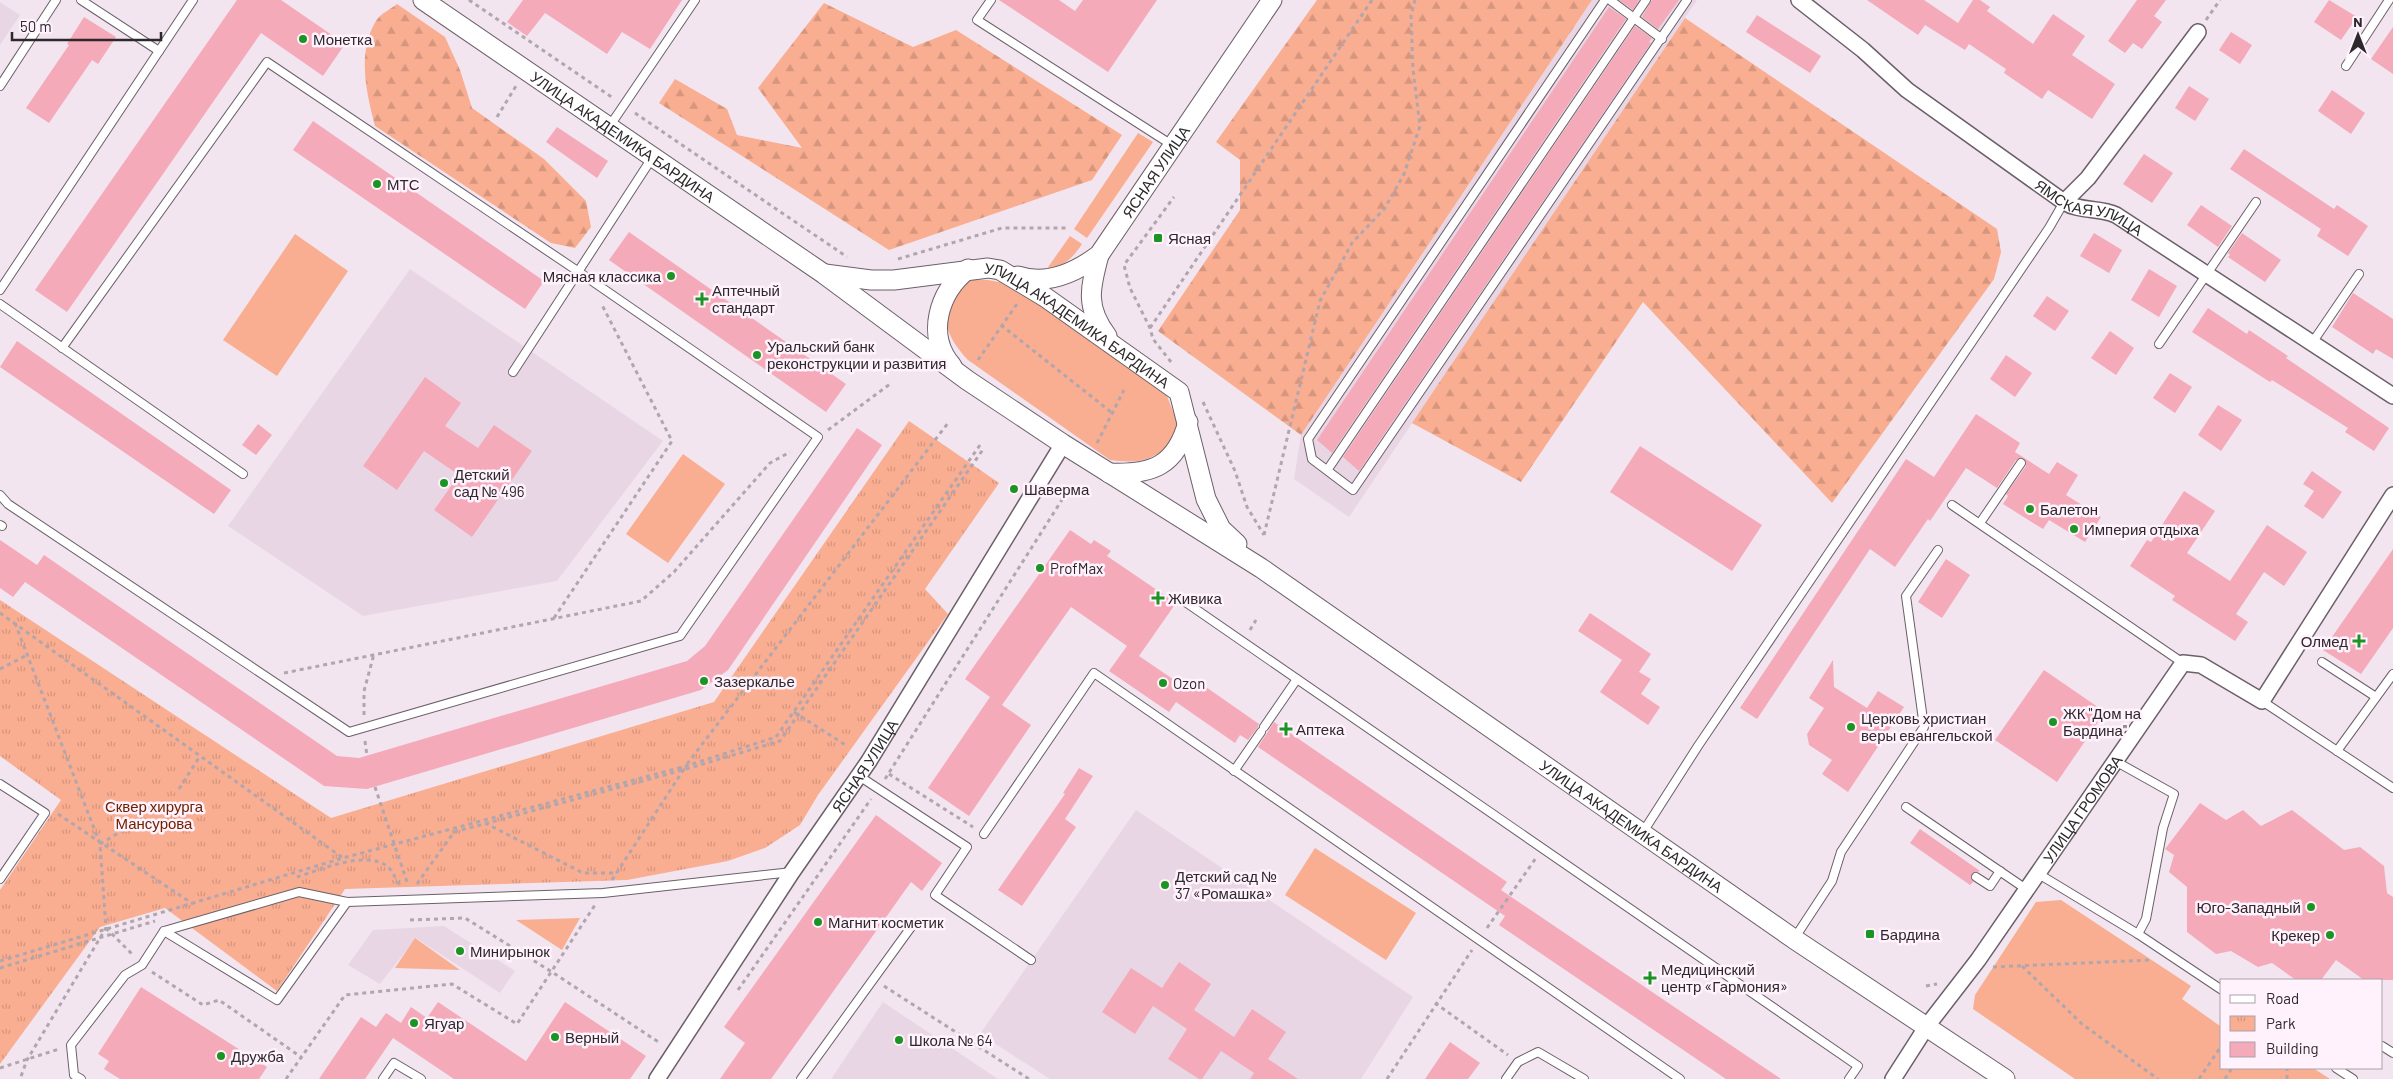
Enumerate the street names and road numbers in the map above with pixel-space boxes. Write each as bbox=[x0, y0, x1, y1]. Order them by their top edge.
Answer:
street label: УЛИЦА АКАДЕМИКА БАРДИНА bbox=[527, 67, 718, 206]
street label: ЯСНАЯ УЛИЦА bbox=[1118, 122, 1193, 221]
street label: ЯМСКАЯ УЛИЦА bbox=[2032, 175, 2146, 239]
street label: УЛИЦА АКАДЕМИКА БАРДИНА bbox=[983, 259, 1173, 391]
street label: ЯСНАЯ УЛИЦА bbox=[828, 716, 901, 815]
street label: УЛИЦА ГРОМОВА bbox=[2039, 752, 2126, 866]
street label: УЛИЦА АКАДЕМИКА БАРДИНА bbox=[1537, 756, 1726, 896]

